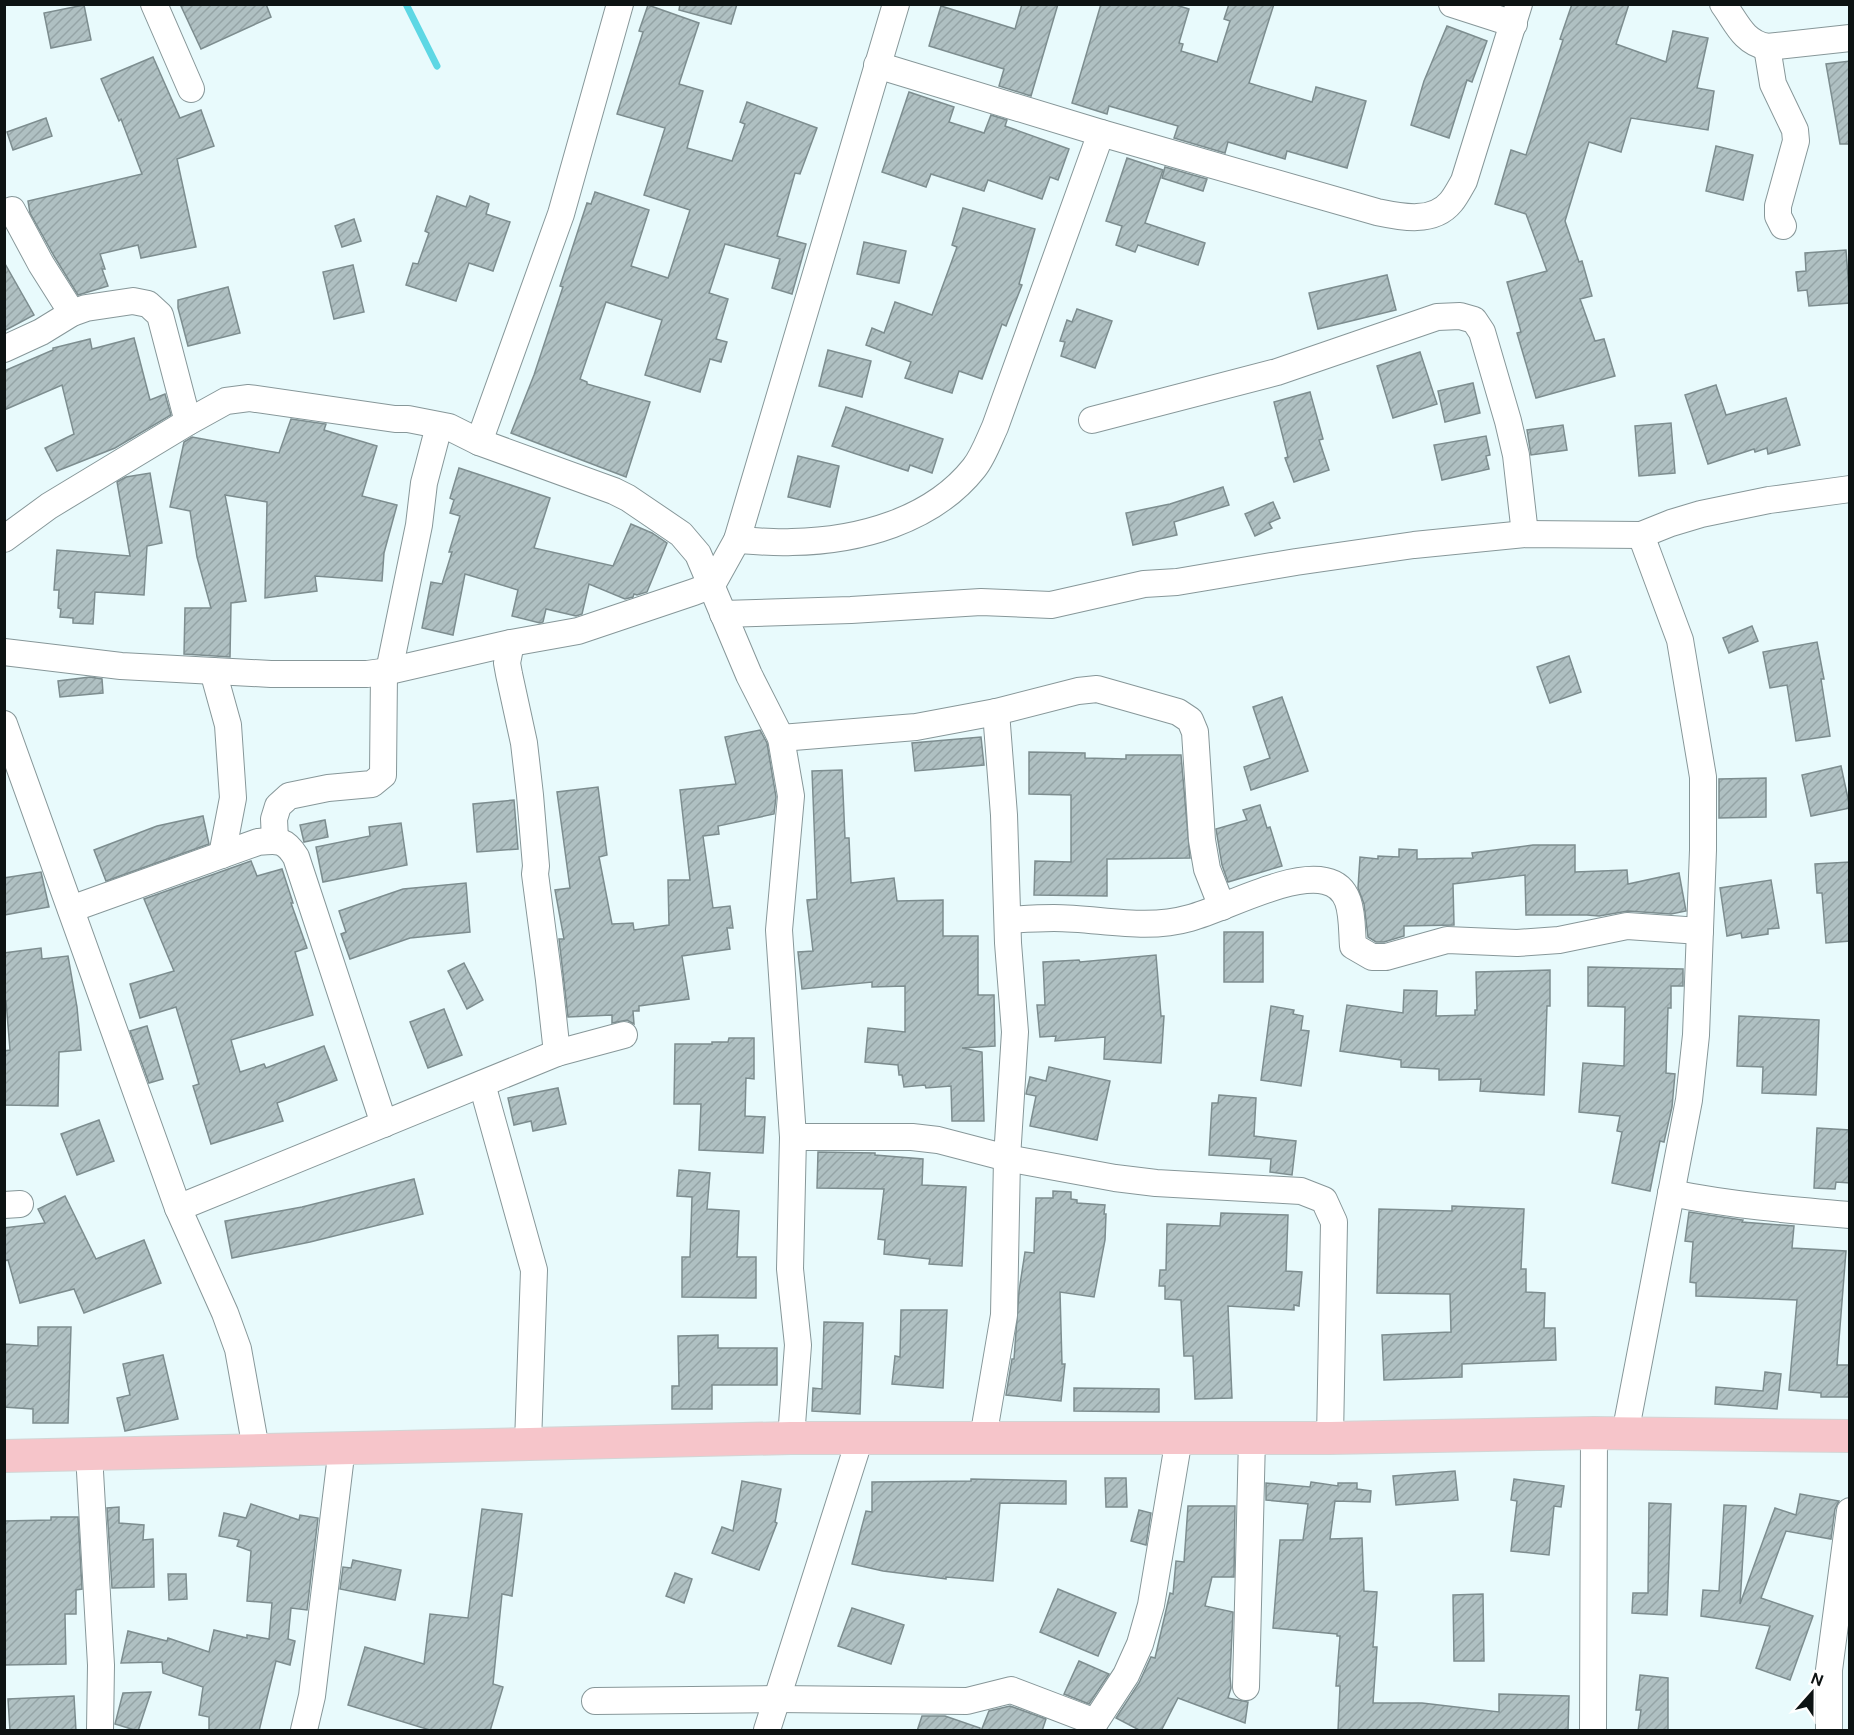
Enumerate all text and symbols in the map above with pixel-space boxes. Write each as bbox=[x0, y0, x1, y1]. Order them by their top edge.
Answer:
north arrow bbox=[1782, 1663, 1842, 1723]
text: N bbox=[1808, 1668, 1826, 1691]

